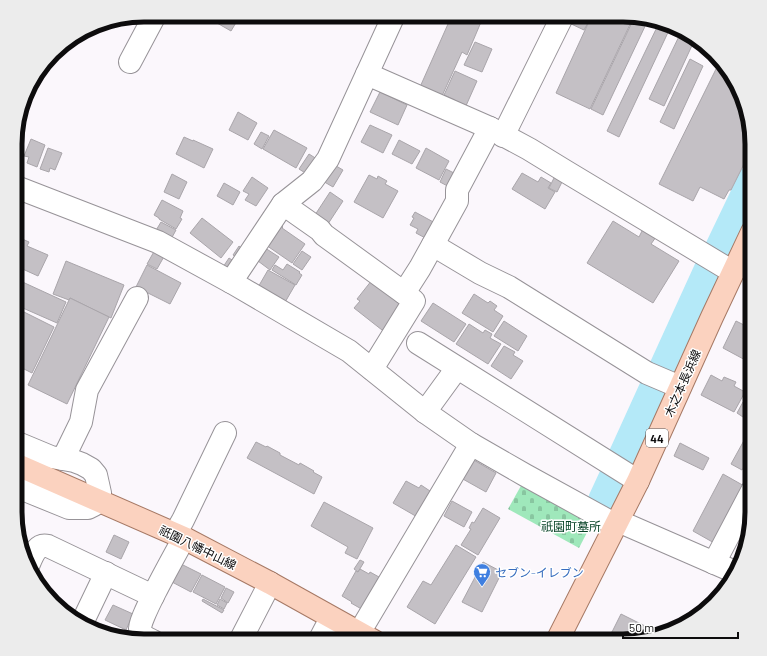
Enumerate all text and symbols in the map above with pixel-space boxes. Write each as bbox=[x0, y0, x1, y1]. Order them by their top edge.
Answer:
street label: 木之本長浜線 bbox=[661, 347, 703, 419]
road number: 44 bbox=[646, 429, 668, 447]
park label: 祇園町墓所 bbox=[541, 519, 601, 533]
street label: 祇園八幡中山線 bbox=[157, 522, 239, 572]
supermarket icon: セブン-イレブン bbox=[472, 562, 492, 587]
place label: セブン-イレブン bbox=[495, 565, 584, 579]
scale bar bbox=[623, 614, 738, 640]
text: 50 m bbox=[629, 620, 654, 634]

